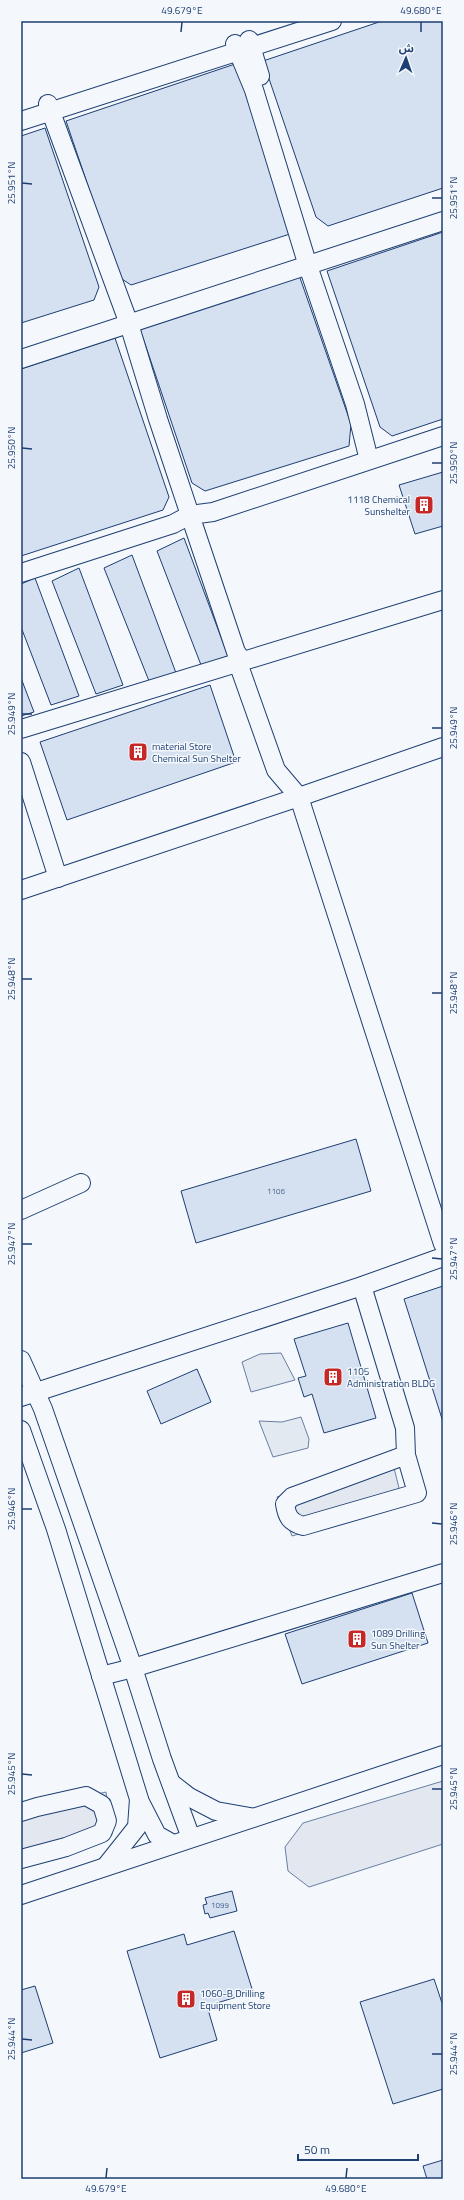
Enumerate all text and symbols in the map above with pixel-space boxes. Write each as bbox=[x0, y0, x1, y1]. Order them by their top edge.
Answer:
text: 49.679°E bbox=[161, 3, 203, 18]
text: 49.680°E bbox=[400, 3, 442, 18]
north arrow bbox=[386, 38, 426, 78]
text: ش bbox=[399, 40, 414, 56]
text: 25.951°N bbox=[4, 162, 19, 204]
text: 25.951°N bbox=[446, 177, 461, 219]
text: 25.950°N bbox=[4, 427, 19, 469]
text: 25.950°N bbox=[446, 442, 461, 484]
place label: 1118 Chemical Sunshelter bbox=[347, 492, 411, 519]
building icon: 1118 Chemical Sunshelter bbox=[413, 494, 435, 516]
text: 25.949°N bbox=[4, 693, 19, 735]
text: 25.949°N bbox=[446, 707, 461, 749]
place label: material Store Chemical Sun Shelter bbox=[152, 739, 241, 766]
building icon: material Store Chemical Sun Shelter bbox=[127, 741, 149, 763]
text: 25.948°N bbox=[4, 958, 19, 1000]
text: 25.948°N bbox=[446, 972, 461, 1014]
house number: 1106 bbox=[267, 1185, 285, 1197]
text: 25.947°N bbox=[4, 1223, 19, 1265]
text: 25.947°N bbox=[446, 1238, 461, 1280]
place label: 1105 Administration BLDG bbox=[347, 1364, 435, 1391]
building icon: 1105 Administration BLDG bbox=[322, 1366, 344, 1388]
text: 25.946°N bbox=[4, 1488, 19, 1530]
text: 25.946°N bbox=[446, 1503, 461, 1545]
place label: 1089 Drilling Sun Shelter bbox=[371, 1626, 425, 1653]
building icon: 1089 Drilling Sun Shelter bbox=[346, 1628, 368, 1650]
text: 25.945°N bbox=[4, 1753, 19, 1795]
text: 25.945°N bbox=[446, 1768, 461, 1810]
house number: 1099 bbox=[211, 1899, 229, 1911]
place label: 1060-B Drilling Equipment Store bbox=[200, 1986, 270, 2013]
building icon: 1060-B Drilling Equipment Store bbox=[175, 1988, 197, 2010]
text: 25.944°N bbox=[4, 2018, 19, 2060]
text: 25.944°N bbox=[446, 2033, 461, 2075]
scale bar bbox=[298, 2136, 418, 2162]
text: 50 m bbox=[304, 2140, 330, 2159]
text: 49.679°E bbox=[85, 2181, 127, 2196]
text: 49.680°E bbox=[325, 2181, 367, 2196]

